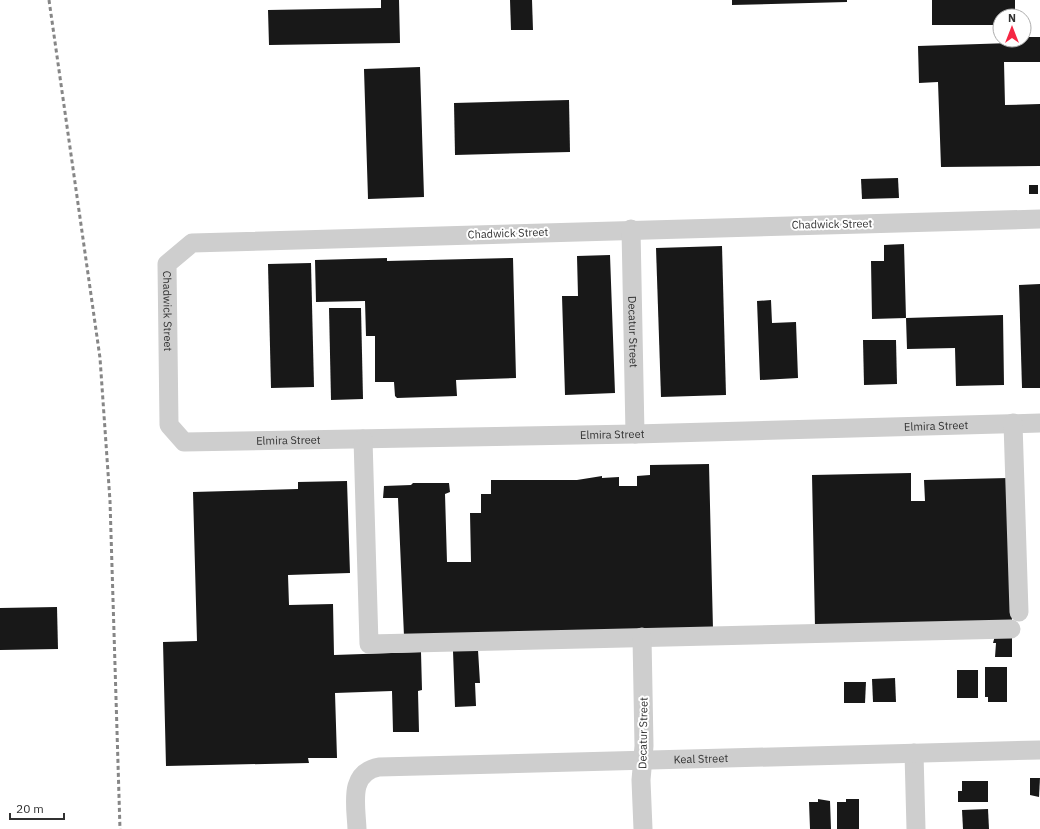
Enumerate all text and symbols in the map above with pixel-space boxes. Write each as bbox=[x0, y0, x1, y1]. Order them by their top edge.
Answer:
north arrow bbox=[992, 8, 1032, 48]
text: N bbox=[1008, 11, 1016, 25]
street label: Chadwick Street bbox=[792, 216, 873, 232]
street label: Chadwick Street bbox=[467, 225, 549, 241]
street label: Chadwick Street bbox=[160, 271, 175, 352]
street label: Decatur Street bbox=[625, 296, 641, 368]
street label: Elmira Street bbox=[904, 418, 969, 434]
street label: Elmira Street bbox=[580, 427, 645, 442]
street label: Elmira Street bbox=[256, 433, 321, 448]
street label: Decatur Street bbox=[635, 697, 651, 769]
street label: Keal Street bbox=[674, 751, 729, 766]
scale bar bbox=[10, 795, 64, 821]
text: 20 m bbox=[16, 801, 44, 816]

